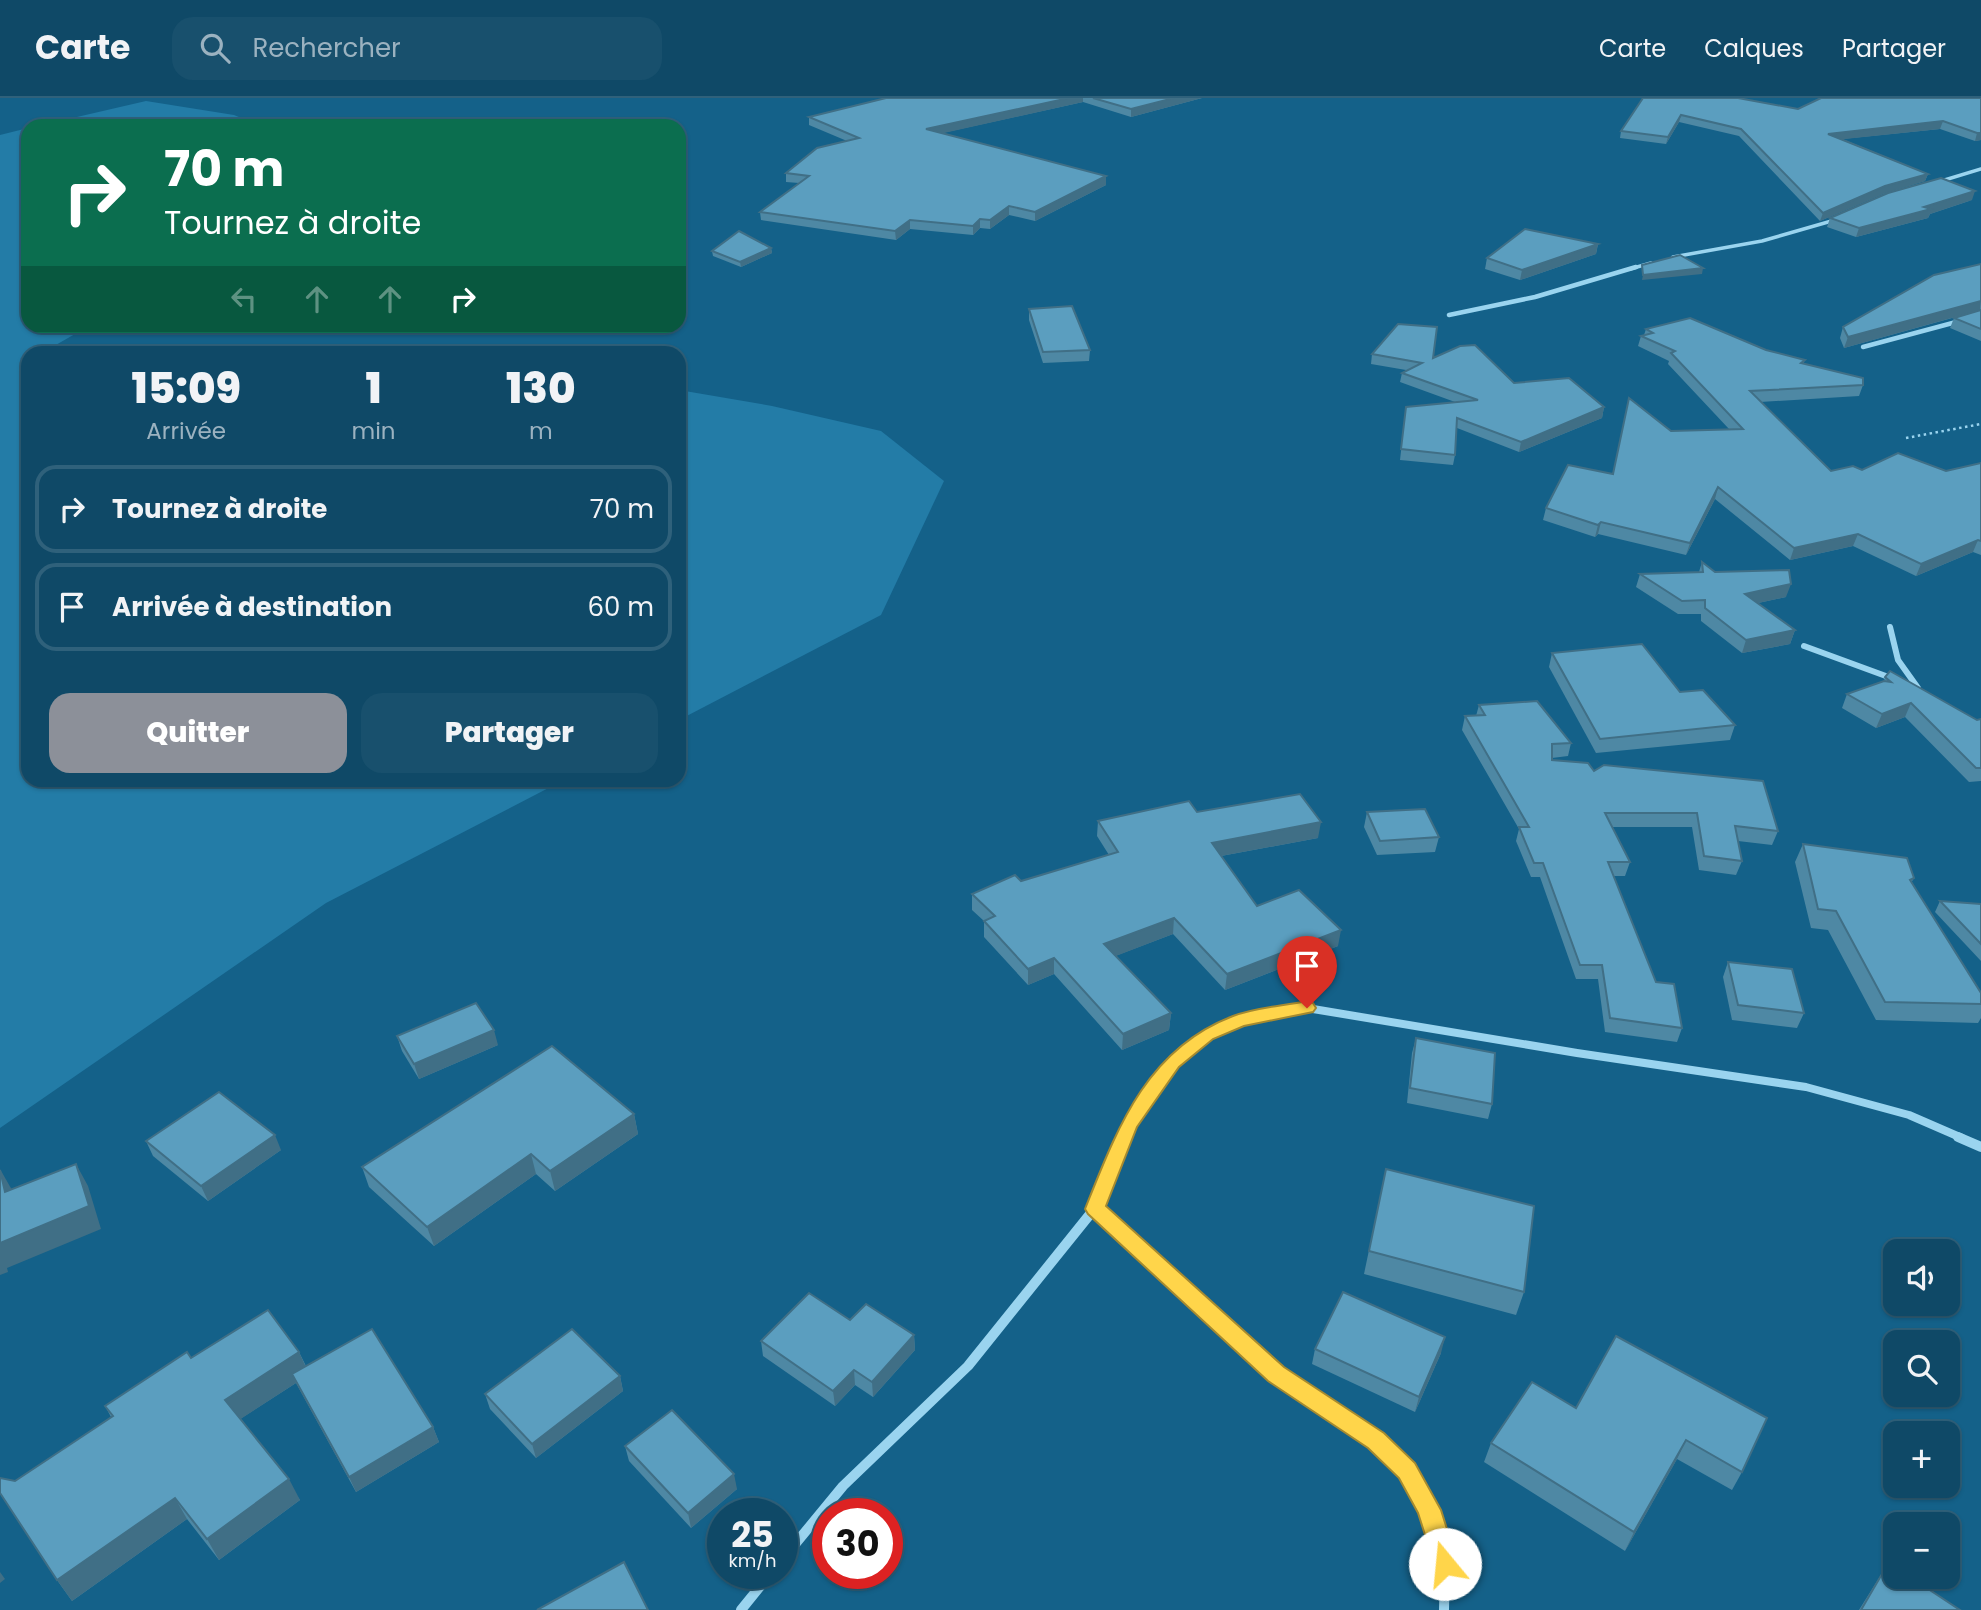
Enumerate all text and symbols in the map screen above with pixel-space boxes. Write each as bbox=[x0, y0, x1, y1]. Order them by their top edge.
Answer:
search box bbox=[172, 17, 662, 80]
text: Carte bbox=[35, 24, 130, 71]
icon: search bbox=[196, 29, 234, 67]
text: Rechercher bbox=[252, 30, 401, 66]
text: Carte bbox=[1599, 32, 1666, 65]
text: Calques bbox=[1704, 32, 1804, 65]
text: Partager bbox=[1842, 32, 1946, 65]
text: 70 m bbox=[164, 135, 284, 203]
icon: right bbox=[49, 147, 140, 238]
text: Tournez à droite bbox=[164, 200, 421, 245]
icon: left bbox=[225, 280, 263, 318]
icon: ahead bbox=[298, 280, 336, 318]
icon: ahead bbox=[371, 280, 409, 318]
icon: right bbox=[444, 280, 482, 318]
text: 15:09 bbox=[131, 359, 241, 418]
text: 1 bbox=[365, 359, 382, 418]
text: 130 bbox=[506, 359, 576, 418]
text: Arrivée bbox=[146, 415, 226, 447]
text: min bbox=[351, 415, 396, 447]
text: m bbox=[529, 415, 553, 447]
icon: right bbox=[53, 490, 91, 528]
text: Tournez à droite bbox=[112, 491, 327, 527]
text: 70 m bbox=[590, 491, 654, 527]
icon: arrive bbox=[53, 588, 91, 626]
text: Arrivée à destination bbox=[112, 589, 392, 625]
text: 60 m bbox=[587, 589, 654, 625]
button: Quitter bbox=[49, 693, 347, 773]
button: Partager bbox=[361, 693, 658, 773]
pin bbox=[1277, 936, 1337, 1008]
icon: arrive bbox=[1288, 947, 1326, 985]
map controls bbox=[1883, 1239, 1960, 1589]
button: sound bbox=[1883, 1239, 1960, 1316]
button: search bbox=[1883, 1330, 1960, 1407]
button: + bbox=[1883, 1421, 1960, 1498]
speed limit sign: 30 bbox=[812, 1498, 903, 1589]
text: 25 bbox=[731, 1510, 774, 1559]
button: − bbox=[1883, 1512, 1960, 1589]
position arrow bbox=[1408, 1527, 1482, 1601]
text: km/h bbox=[729, 1548, 776, 1573]

